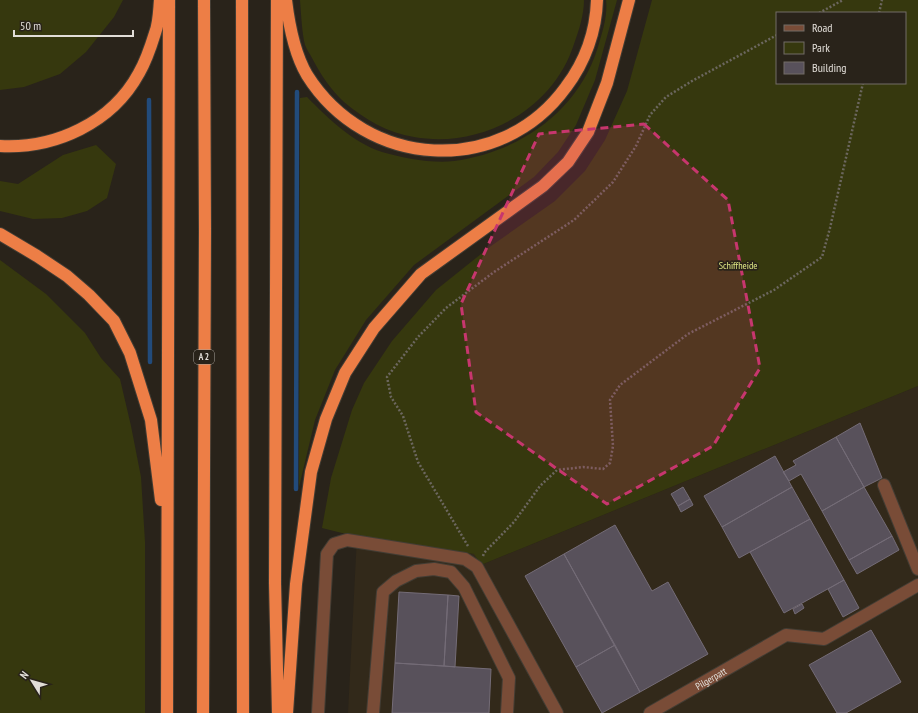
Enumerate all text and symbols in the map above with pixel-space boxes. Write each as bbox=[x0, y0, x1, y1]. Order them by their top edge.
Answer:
scale bar bbox=[14, 12, 133, 38]
legend bbox=[776, 12, 906, 84]
text: 50 m bbox=[20, 18, 41, 33]
text: Road bbox=[812, 20, 832, 35]
text: Park bbox=[812, 40, 830, 55]
text: Building bbox=[812, 60, 847, 75]
park label: Schiffheide bbox=[719, 259, 757, 272]
road number: A 2 bbox=[194, 350, 214, 364]
north arrow bbox=[12, 661, 52, 701]
street label: Pilgerpatt bbox=[693, 664, 729, 693]
text: N bbox=[17, 668, 31, 682]

